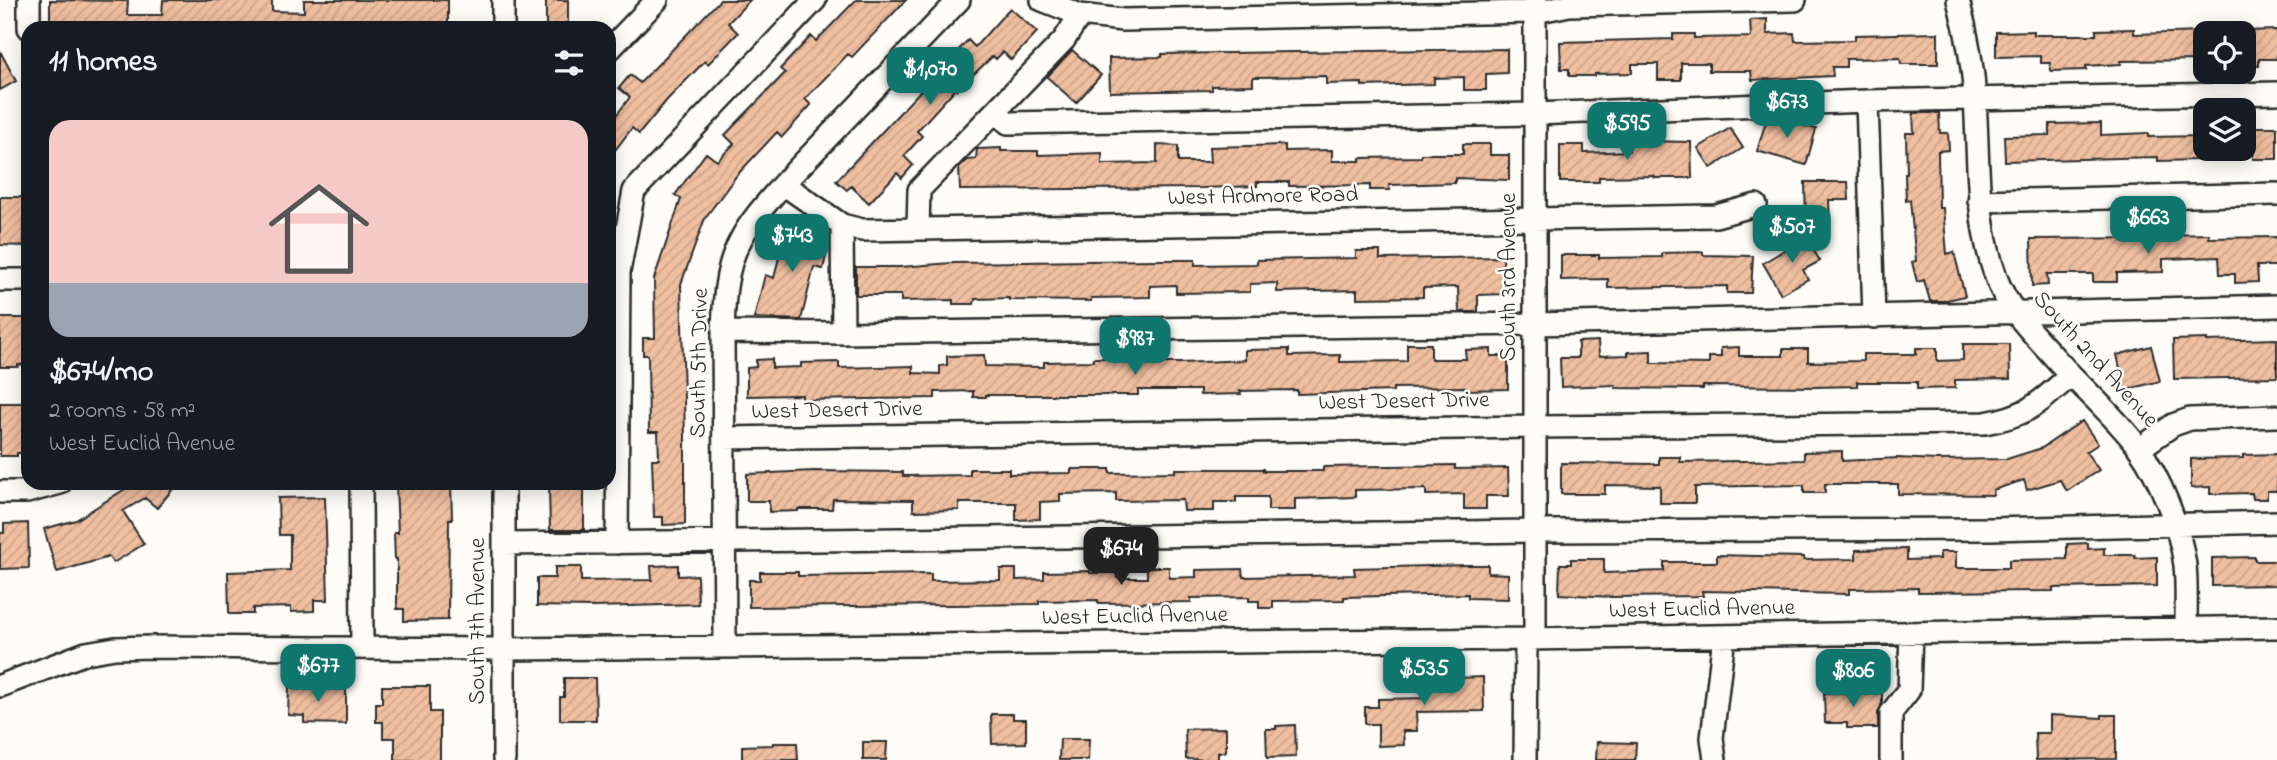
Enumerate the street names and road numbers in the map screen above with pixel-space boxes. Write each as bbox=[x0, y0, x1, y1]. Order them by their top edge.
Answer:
street label: West Ardmore Road bbox=[1167, 179, 1359, 215]
street label: South 3rd Avenue bbox=[1493, 192, 1526, 361]
street label: South 2nd Avenue bbox=[2024, 284, 2166, 436]
street label: South 5th Drive bbox=[682, 287, 718, 438]
street label: West Desert Drive bbox=[1318, 384, 1491, 420]
street label: West Desert Drive bbox=[751, 393, 924, 429]
street label: South 7th Avenue bbox=[462, 537, 495, 704]
street label: West Euclid Avenue bbox=[1609, 592, 1796, 628]
street label: West Euclid Avenue bbox=[1042, 599, 1229, 635]

